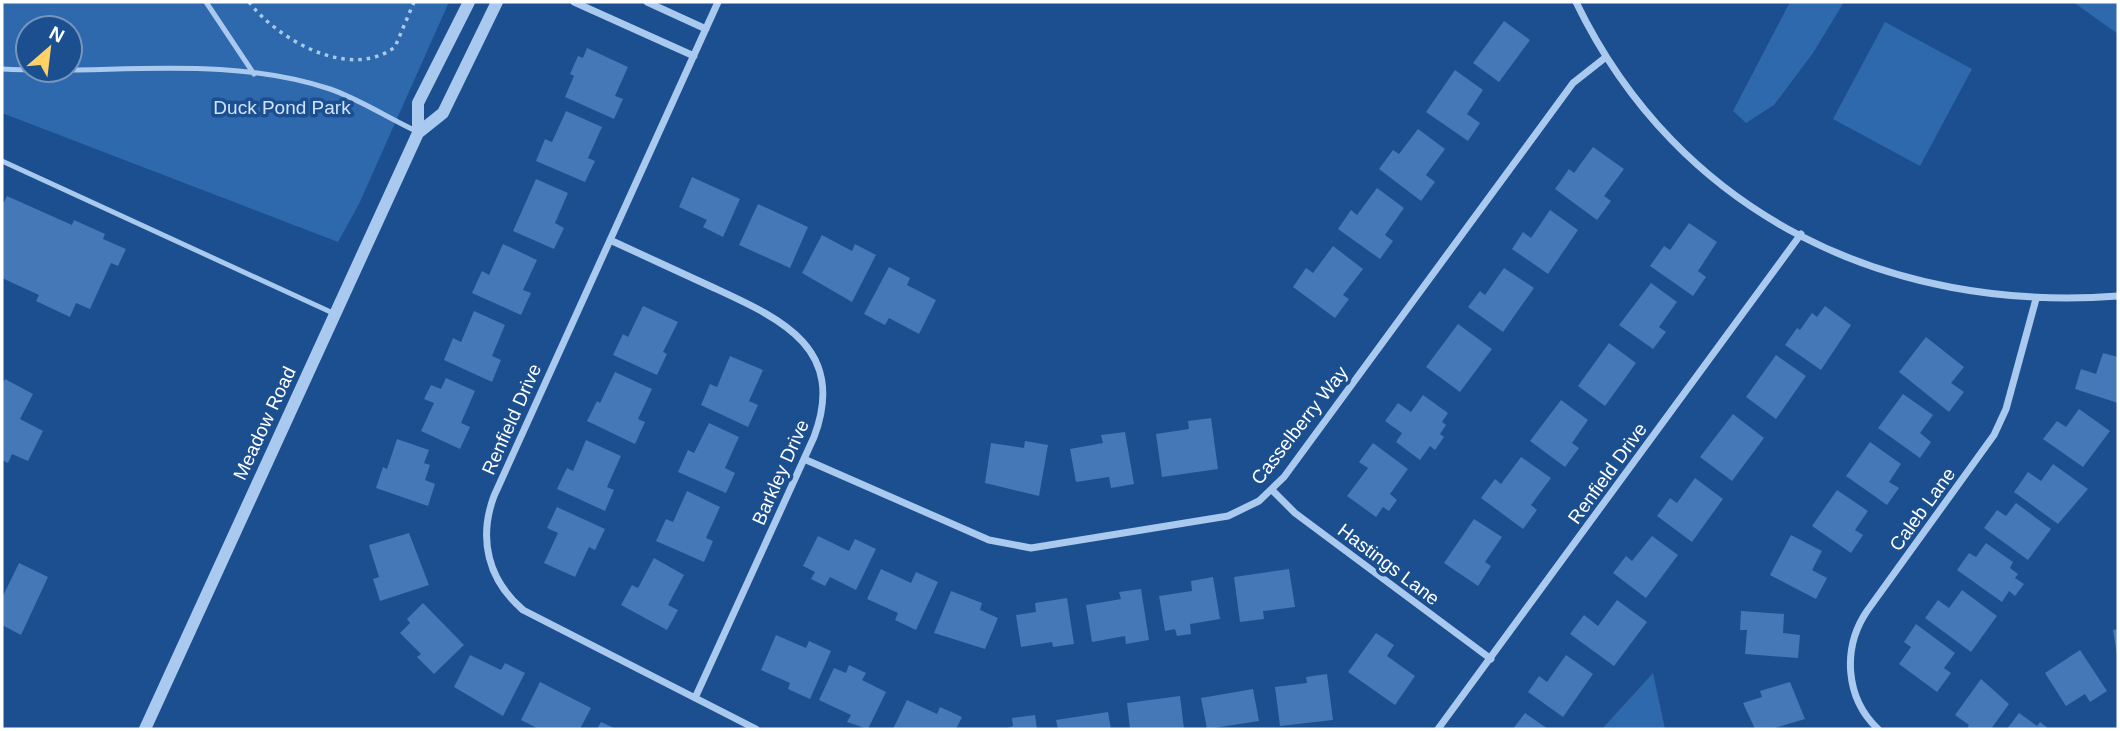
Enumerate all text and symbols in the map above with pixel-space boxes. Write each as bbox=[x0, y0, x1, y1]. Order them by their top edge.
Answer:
north arrow bbox=[14, 14, 84, 84]
text: N bbox=[46, 22, 68, 47]
park label: Duck Pond Park bbox=[213, 97, 351, 118]
street label: Renfield Drive bbox=[478, 360, 545, 478]
street label: Casselberry Way bbox=[1247, 362, 1352, 488]
street label: Meadow Road bbox=[229, 363, 300, 483]
street label: Barkley Drive bbox=[748, 416, 813, 528]
street label: Renfield Drive bbox=[1564, 419, 1651, 528]
street label: Caleb Lane bbox=[1885, 464, 1959, 555]
street label: Hastings Lane bbox=[1334, 519, 1444, 609]

